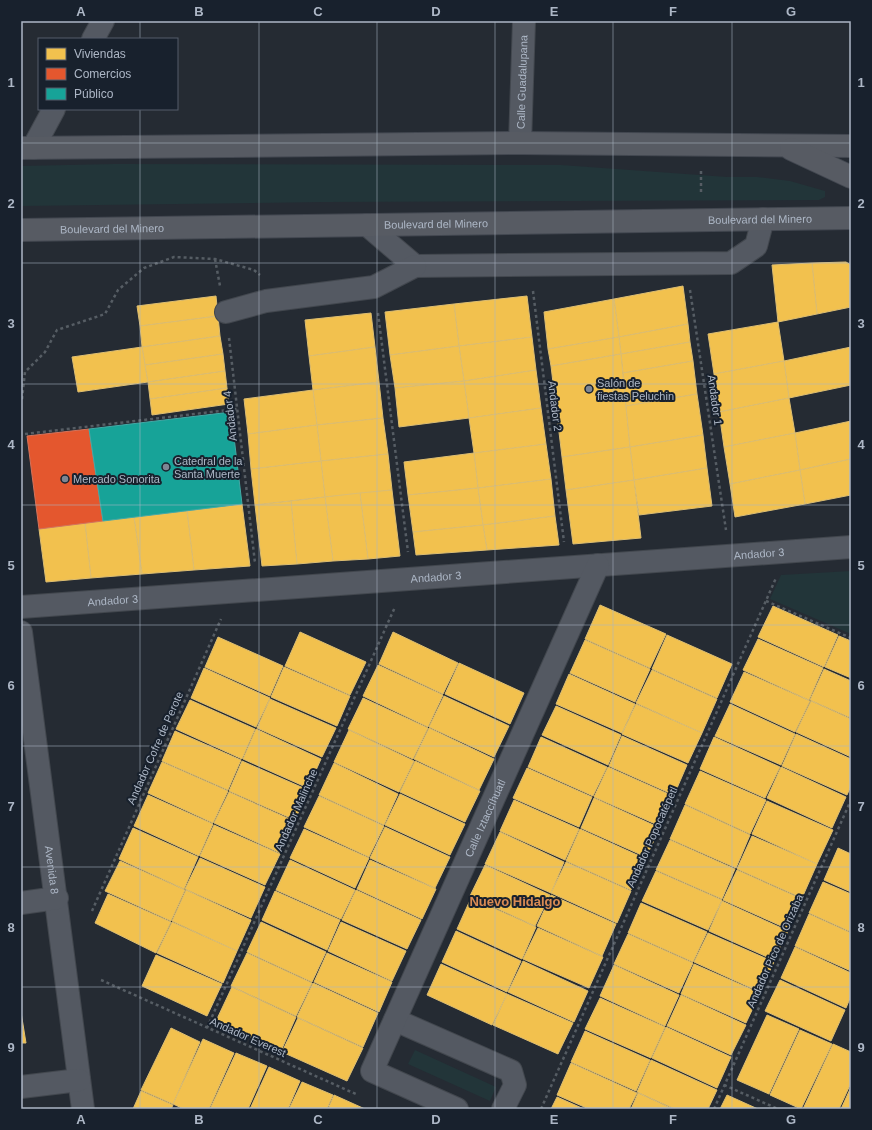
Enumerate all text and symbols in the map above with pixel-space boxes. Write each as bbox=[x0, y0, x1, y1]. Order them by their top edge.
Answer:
text: A bbox=[76, 4, 86, 19]
text: B bbox=[194, 4, 204, 19]
text: C bbox=[313, 4, 323, 19]
text: D bbox=[431, 4, 441, 19]
text: E bbox=[550, 4, 559, 19]
text: F bbox=[669, 4, 677, 19]
text: G bbox=[786, 4, 796, 19]
street label: Calle Guadalupana bbox=[514, 34, 530, 129]
legend bbox=[38, 38, 178, 110]
text: Viviendas bbox=[74, 47, 126, 61]
text: Comercios bbox=[74, 67, 131, 81]
text: 1 bbox=[7, 75, 15, 90]
text: 1 bbox=[857, 75, 865, 90]
text: Público bbox=[74, 87, 114, 101]
text: 2 bbox=[7, 196, 15, 211]
text: 2 bbox=[857, 196, 865, 211]
street label: Boulevard del Minero bbox=[708, 213, 812, 226]
street label: Boulevard del Minero bbox=[384, 217, 488, 231]
street label: Boulevard del Minero bbox=[60, 222, 164, 235]
text: 3 bbox=[7, 316, 15, 331]
text: 3 bbox=[857, 316, 865, 331]
street label: Andador 1 bbox=[706, 374, 724, 426]
place label: Salón de fiestas Peluchin bbox=[597, 377, 674, 402]
street label: Andador 2 bbox=[546, 380, 564, 432]
marker: Salón de fiestas Peluchin bbox=[584, 384, 594, 394]
street label: Andador 4 bbox=[221, 390, 239, 442]
text: 4 bbox=[7, 437, 15, 452]
text: 4 bbox=[857, 437, 865, 452]
place label: Catedral de la Santa Muerte bbox=[174, 455, 243, 480]
marker: Catedral de la Santa Muerte bbox=[161, 462, 171, 472]
place label: Mercado Sonorita bbox=[73, 473, 161, 485]
marker: Mercado Sonorita bbox=[60, 474, 70, 484]
street label: Andador 3 bbox=[733, 546, 785, 561]
text: 5 bbox=[7, 558, 15, 573]
text: 5 bbox=[857, 558, 865, 573]
street label: Andador 3 bbox=[410, 569, 462, 585]
street label: Andador 3 bbox=[87, 593, 139, 608]
text: 6 bbox=[7, 678, 15, 693]
text: 6 bbox=[857, 678, 865, 693]
street label: Andador Cofre de Perote bbox=[125, 690, 185, 806]
street label: Andador Malinche bbox=[272, 767, 320, 853]
street label: Calle Iztaccíhuatl bbox=[462, 777, 508, 859]
street label: Andador Popocatépetl bbox=[624, 785, 680, 889]
text: 7 bbox=[7, 799, 15, 814]
text: 7 bbox=[857, 799, 865, 814]
street label: Avenida 8 bbox=[43, 845, 61, 895]
street label: Andador Pico de Orizaba bbox=[745, 892, 806, 1010]
district label: Nuevo Hidalgo bbox=[469, 894, 561, 909]
text: 8 bbox=[7, 920, 15, 935]
text: 8 bbox=[857, 920, 865, 935]
street label: Andador Everest bbox=[208, 1015, 288, 1059]
text: 9 bbox=[7, 1040, 15, 1055]
text: 9 bbox=[857, 1040, 865, 1055]
text: A bbox=[76, 1112, 86, 1127]
text: B bbox=[194, 1112, 204, 1127]
text: C bbox=[313, 1112, 323, 1127]
text: D bbox=[431, 1112, 441, 1127]
text: E bbox=[550, 1112, 559, 1127]
text: F bbox=[669, 1112, 677, 1127]
text: G bbox=[786, 1112, 796, 1127]

